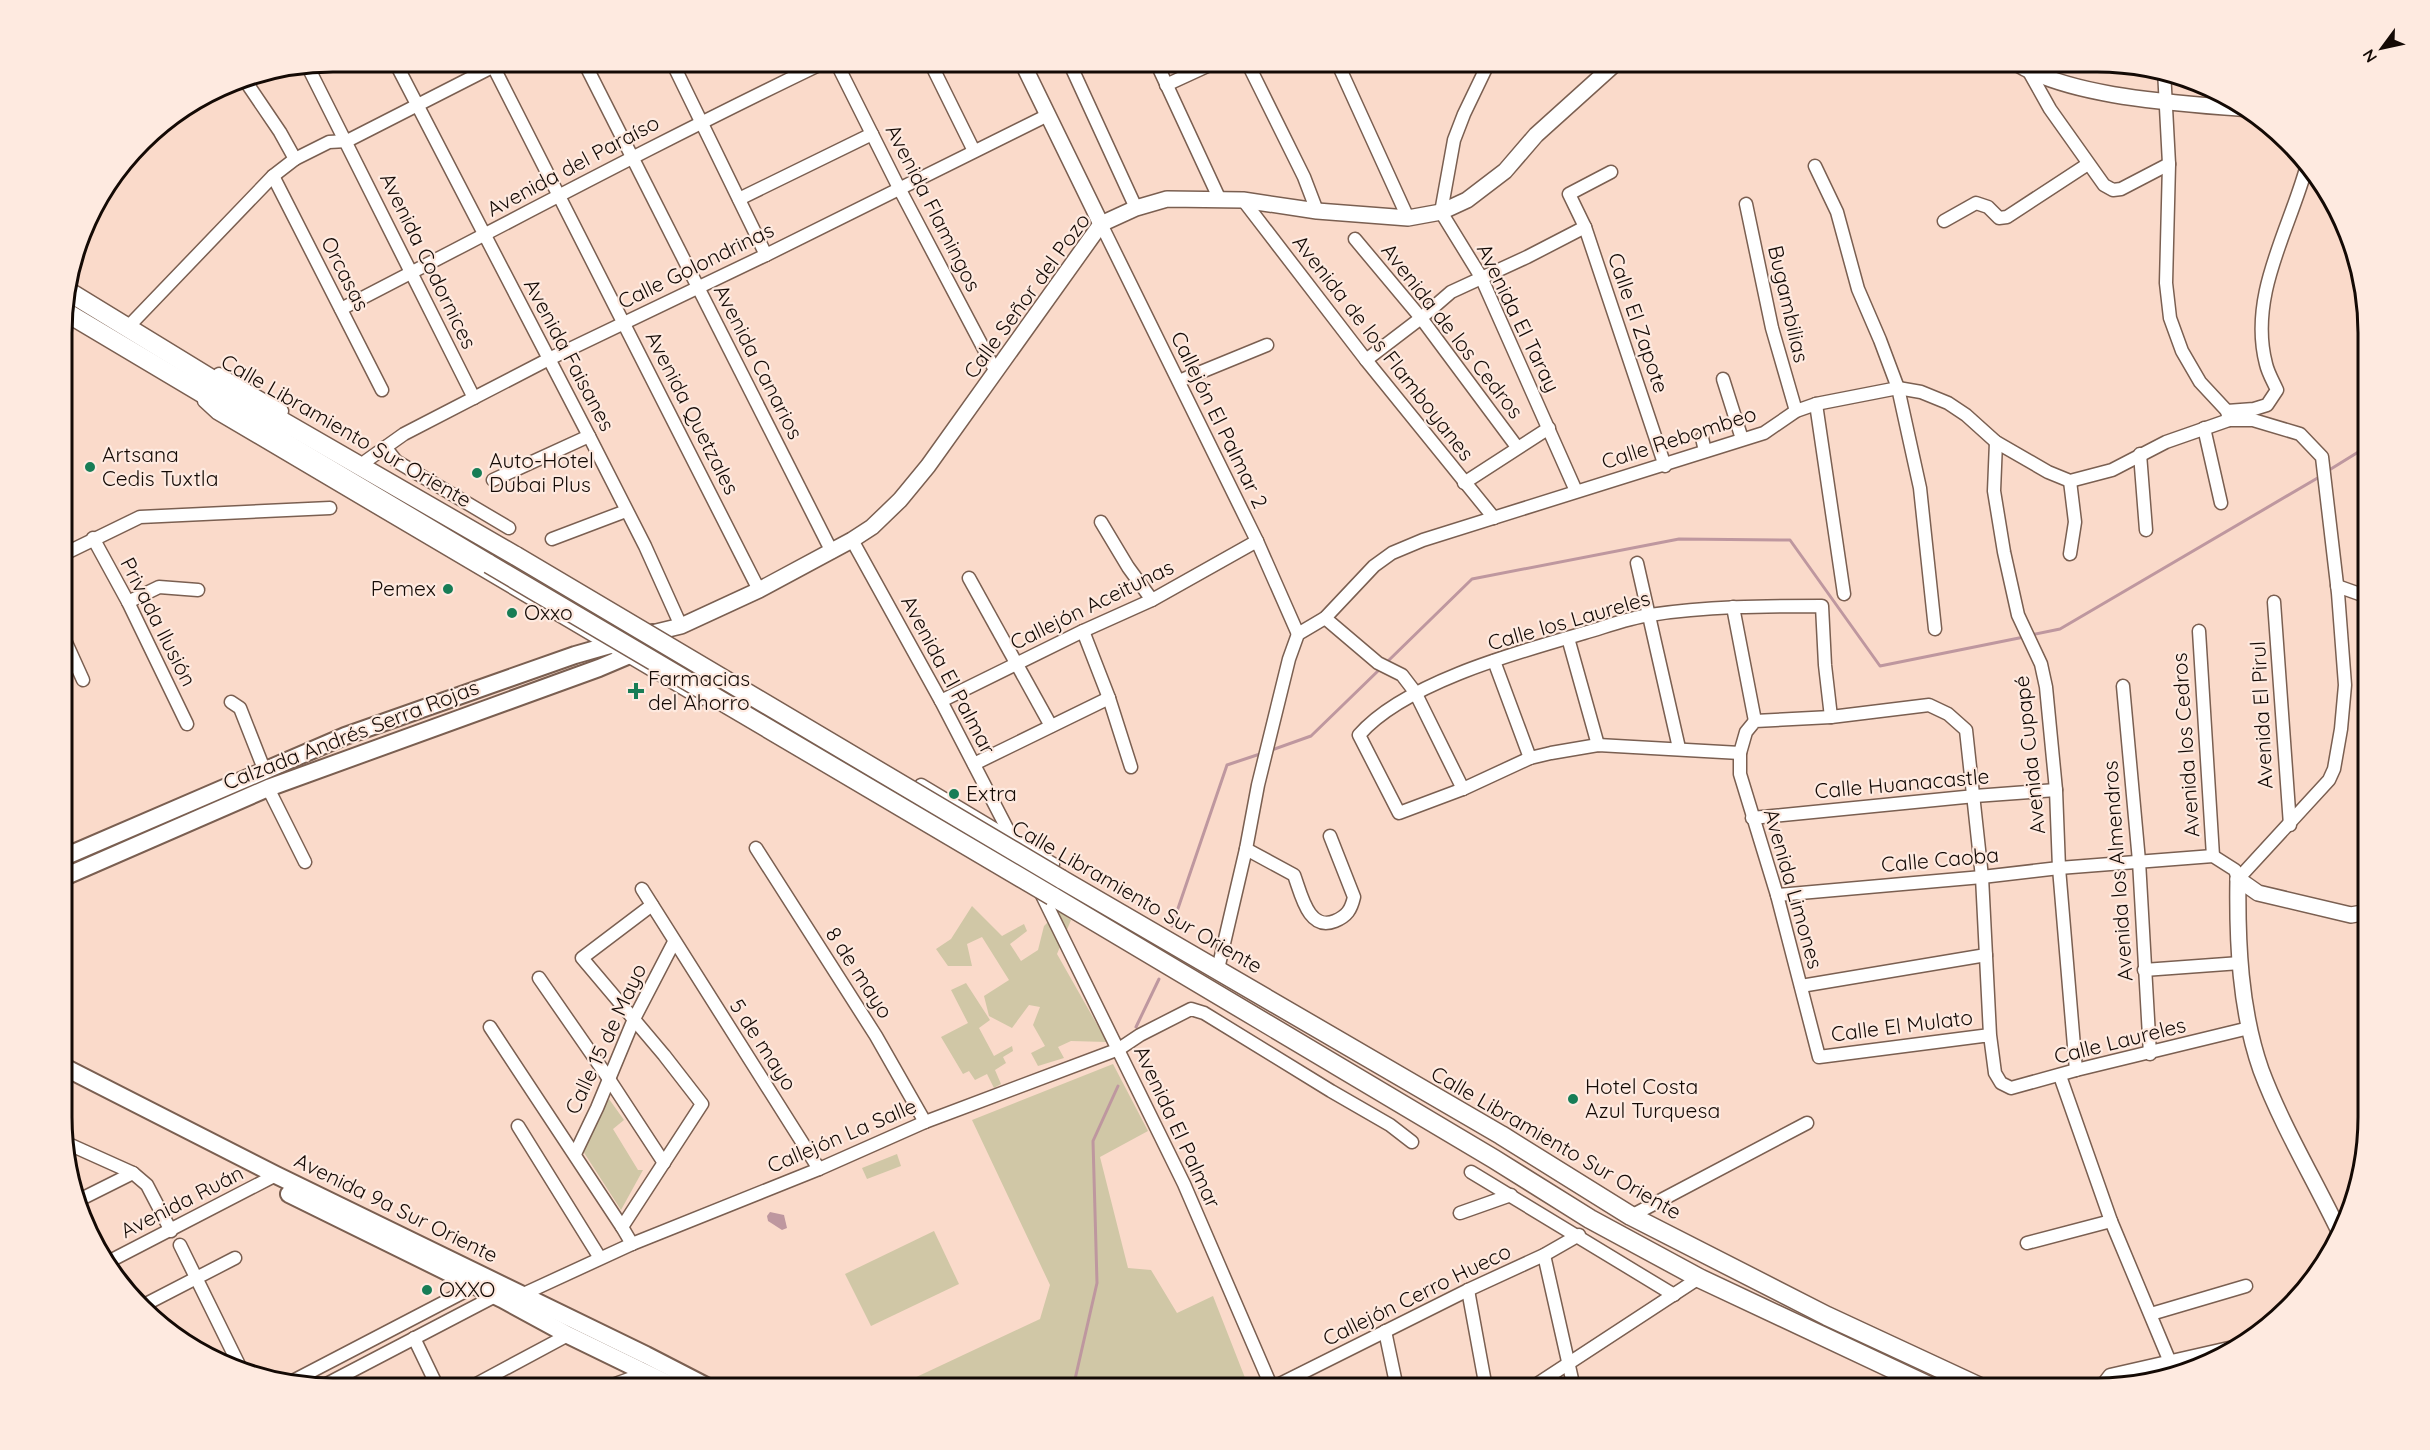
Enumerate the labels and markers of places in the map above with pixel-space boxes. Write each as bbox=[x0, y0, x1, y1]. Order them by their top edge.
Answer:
place label: Artsana Cedis Tuxtla bbox=[102, 441, 218, 491]
place label: Auto-Hotel Dubai Plus bbox=[489, 447, 594, 497]
marker: Artsana Cedis Tuxtla bbox=[83, 460, 97, 474]
marker: Auto-Hotel Dubai Plus bbox=[470, 466, 484, 480]
place label: Pemex bbox=[371, 575, 436, 601]
marker: Pemex bbox=[441, 582, 455, 596]
place label: Oxxo bbox=[524, 599, 573, 625]
marker: Oxxo bbox=[505, 606, 519, 620]
place label: Farmacias del Ahorro bbox=[648, 665, 750, 715]
marker: Farmacias del Ahorro bbox=[629, 684, 643, 698]
place label: Extra bbox=[966, 780, 1017, 806]
marker: Extra bbox=[947, 787, 961, 801]
place label: Hotel Costa Azul Turquesa bbox=[1585, 1073, 1720, 1123]
marker: Hotel Costa Azul Turquesa bbox=[1566, 1092, 1580, 1106]
place label: OXXO bbox=[439, 1276, 495, 1302]
marker: OXXO bbox=[420, 1283, 434, 1297]

